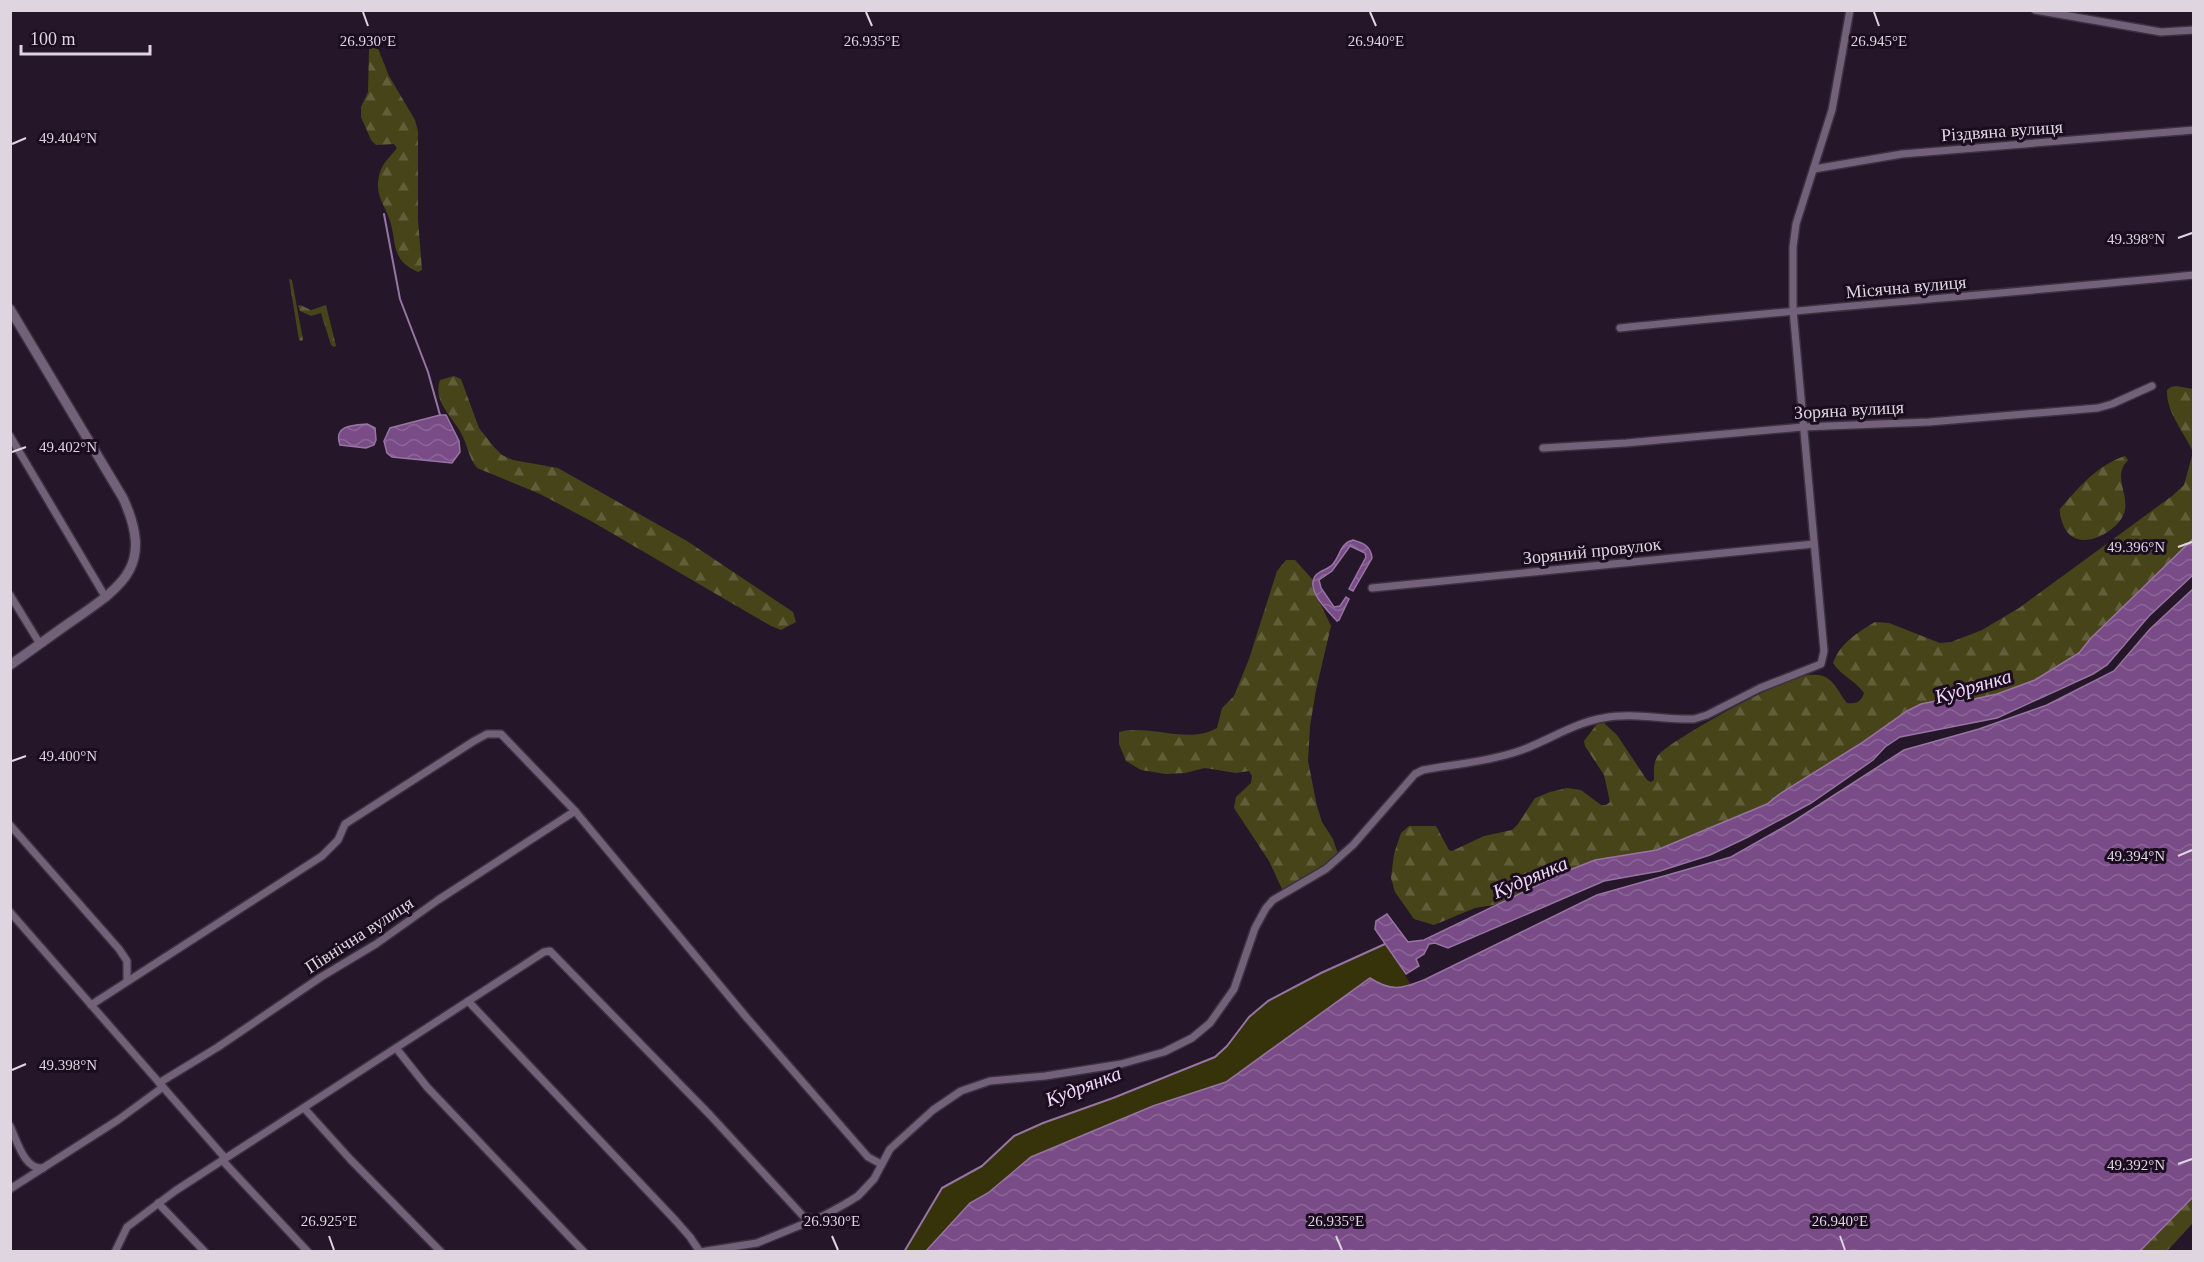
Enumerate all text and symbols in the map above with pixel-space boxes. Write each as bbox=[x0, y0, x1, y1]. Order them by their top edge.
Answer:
scale bar bbox=[21, 18, 150, 56]
text: 100 m bbox=[30, 29, 76, 49]
text: 26.930°E bbox=[340, 33, 396, 49]
text: 26.935°E bbox=[844, 33, 900, 49]
text: 26.940°E bbox=[1348, 33, 1404, 49]
text: 26.945°E bbox=[1851, 33, 1907, 49]
street label: Різдвяна вулиця bbox=[1940, 117, 2064, 145]
text: 49.404°N bbox=[39, 130, 97, 146]
text: 49.398°N bbox=[2107, 231, 2165, 247]
street label: Місячна вулиця bbox=[1845, 272, 1967, 302]
street label: Зоряна вулиця bbox=[1794, 397, 1904, 423]
text: 49.402°N bbox=[39, 439, 97, 455]
street label: Зоряний провулок bbox=[1522, 534, 1662, 568]
text: 49.396°N bbox=[2107, 539, 2165, 555]
water label: Кудрянка bbox=[1931, 665, 2014, 709]
text: 49.400°N bbox=[39, 748, 97, 764]
text: 49.394°N bbox=[2107, 848, 2165, 864]
water label: Кудрянка bbox=[1488, 851, 1571, 904]
street label: Північна вулиця bbox=[301, 893, 417, 977]
text: 49.398°N bbox=[39, 1057, 97, 1073]
water label: Кудрянка bbox=[1041, 1062, 1124, 1112]
text: 49.392°N bbox=[2107, 1157, 2165, 1173]
text: 26.925°E bbox=[301, 1213, 357, 1229]
text: 26.930°E bbox=[804, 1213, 860, 1229]
text: 26.935°E bbox=[1308, 1213, 1364, 1229]
text: 26.940°E bbox=[1812, 1213, 1868, 1229]

